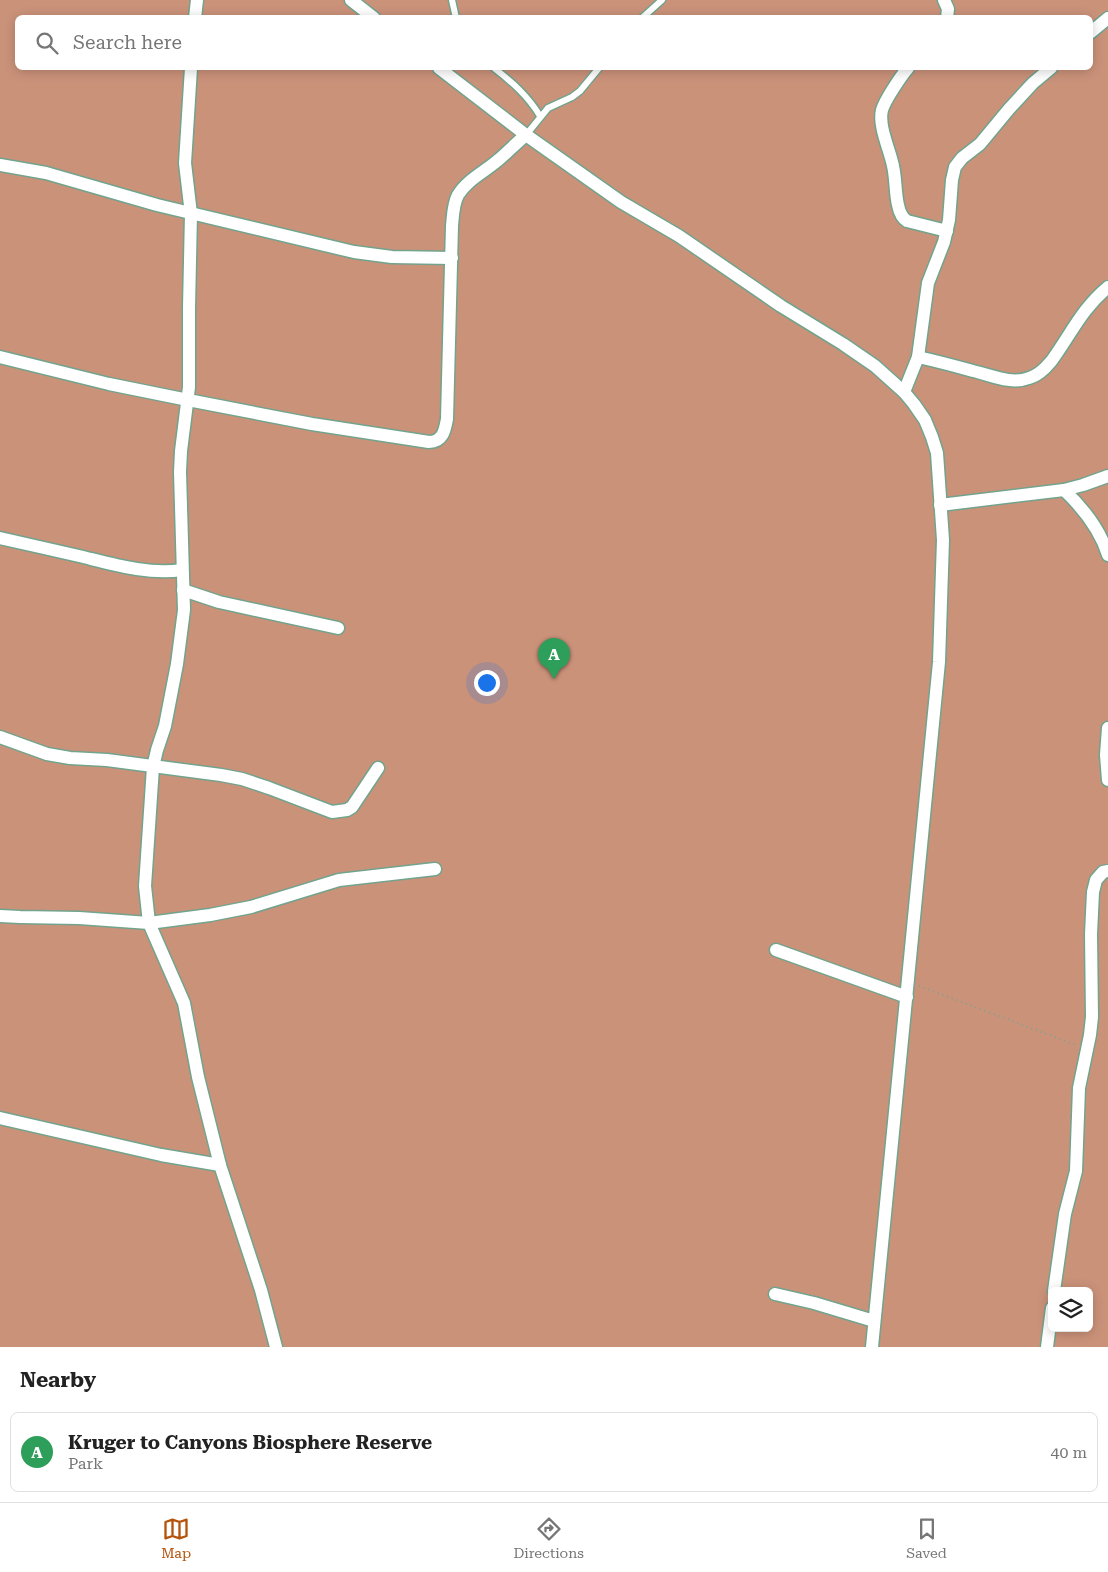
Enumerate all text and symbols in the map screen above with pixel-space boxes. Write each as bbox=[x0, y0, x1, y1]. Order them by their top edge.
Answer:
search box bbox=[15, 15, 1093, 70]
icon: search bbox=[33, 29, 61, 57]
text: Search here bbox=[73, 31, 182, 54]
pin: A bbox=[538, 638, 570, 679]
your location bbox=[474, 670, 500, 696]
map controls bbox=[1048, 1287, 1093, 1332]
button: layers bbox=[1048, 1287, 1093, 1332]
text: Nearby bbox=[20, 1368, 96, 1392]
text: Kruger to Canyons Biosphere Reserve bbox=[68, 1431, 432, 1454]
text: A bbox=[31, 1443, 43, 1462]
text: 40 m bbox=[1050, 1443, 1087, 1462]
text: Park bbox=[68, 1454, 103, 1473]
tab: Map bbox=[161, 1515, 191, 1561]
tab: Directions bbox=[513, 1515, 584, 1561]
tab: Saved bbox=[906, 1515, 947, 1561]

